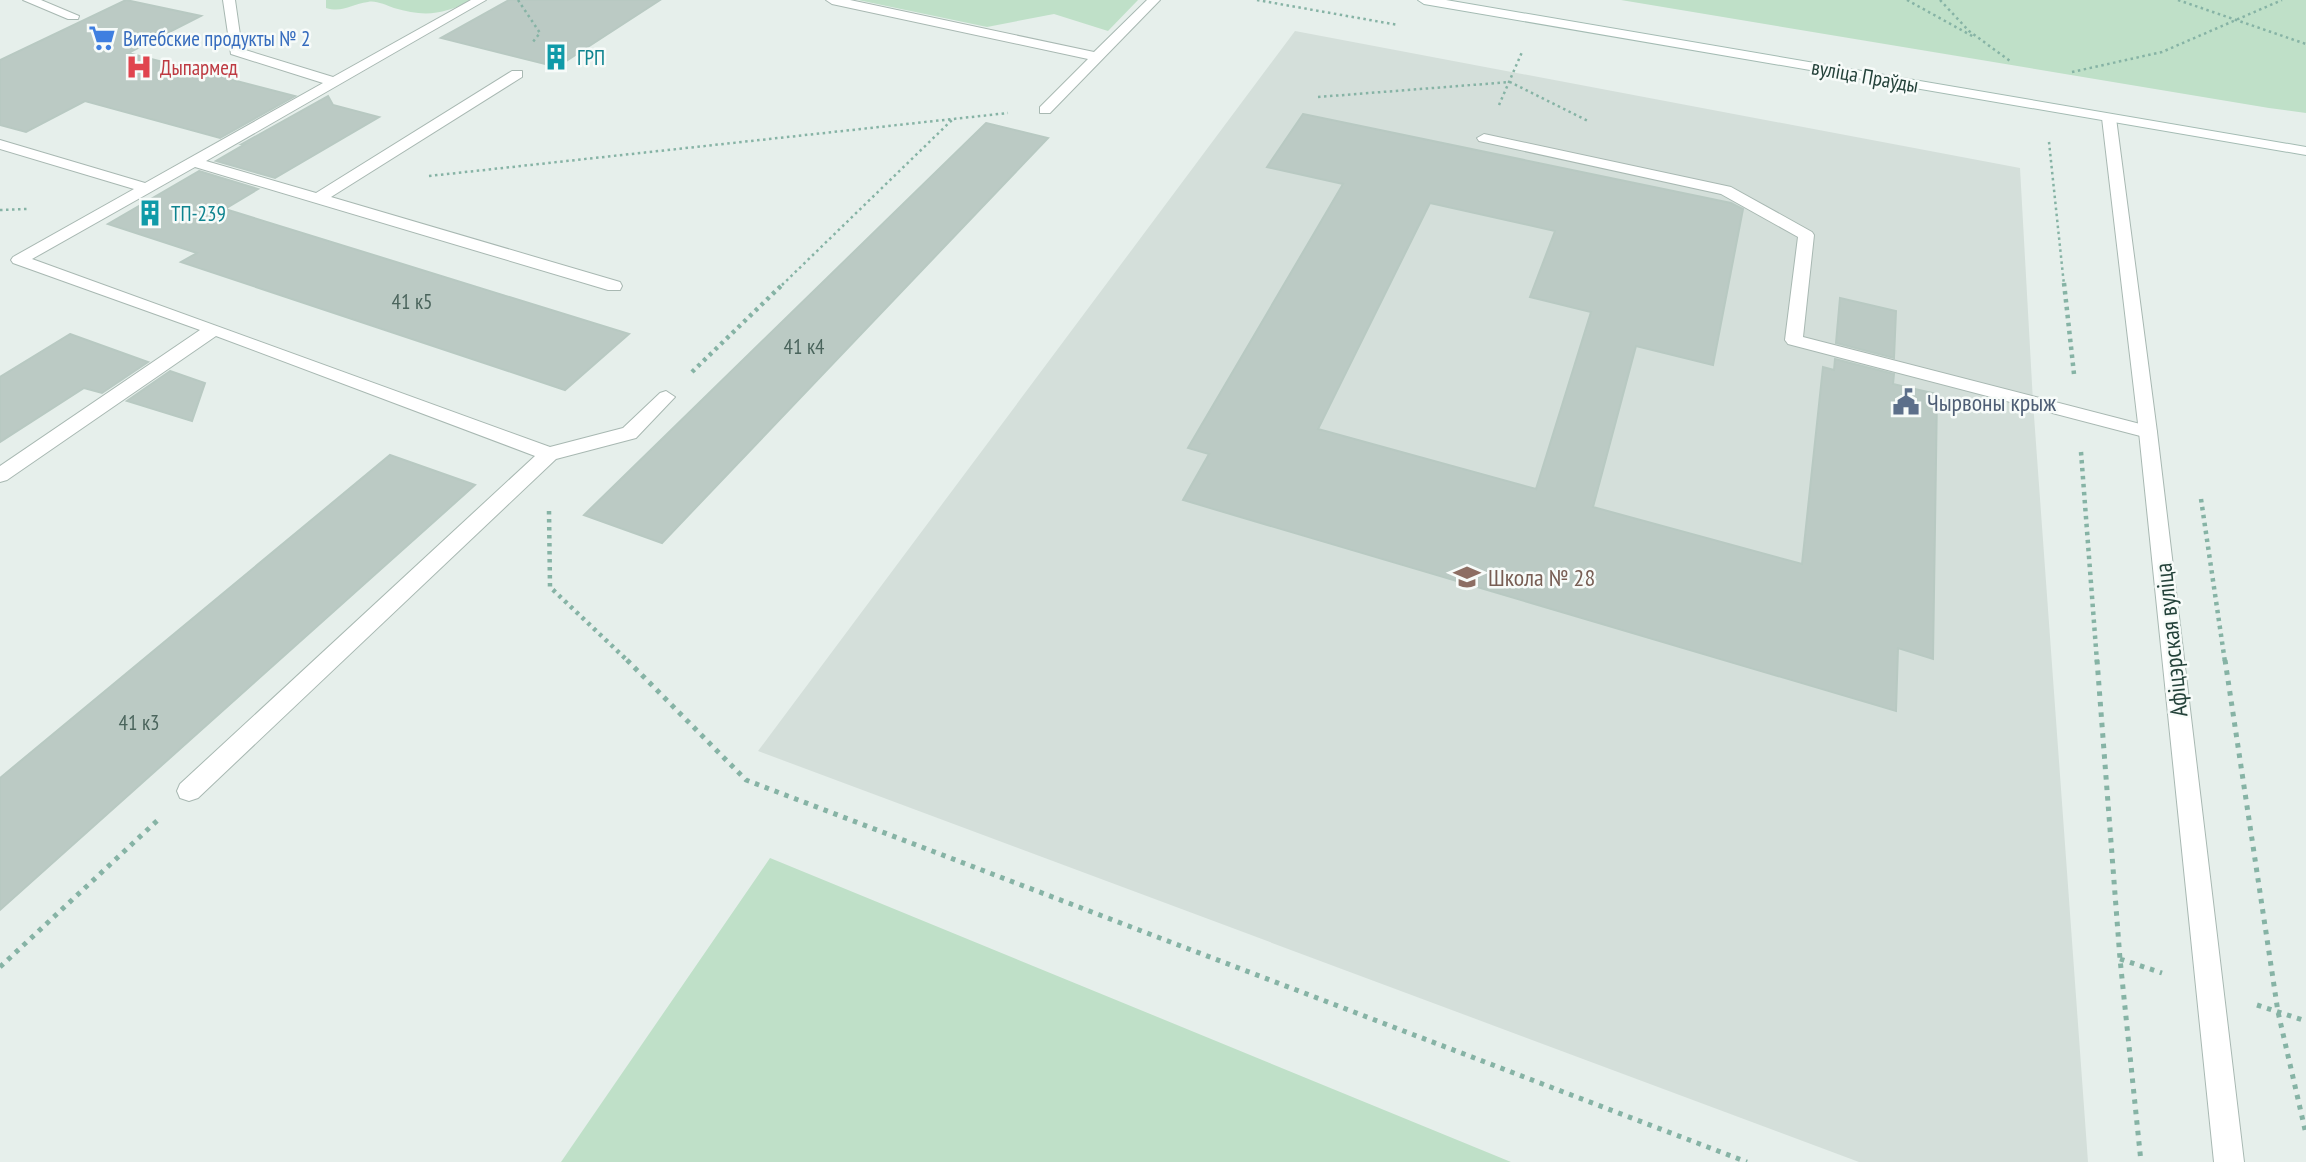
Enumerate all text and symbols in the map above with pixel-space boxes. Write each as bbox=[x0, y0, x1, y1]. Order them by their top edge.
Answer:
supermarket icon: Витебские продукты № 2 bbox=[87, 23, 117, 53]
place label: Витебские продукты № 2 bbox=[123, 25, 310, 52]
building icon: ГРП bbox=[541, 42, 571, 72]
place label: ГРП bbox=[577, 44, 605, 71]
hospital icon: Дыпармед bbox=[124, 52, 154, 82]
street label: вуліца Праўды bbox=[1809, 53, 1921, 99]
place label: Дыпармед bbox=[160, 54, 238, 81]
building icon: ТП-239 bbox=[135, 198, 165, 228]
place label: ТП-239 bbox=[171, 200, 226, 227]
house number: 41 к5 bbox=[392, 288, 432, 315]
house number: 41 к4 bbox=[784, 333, 825, 360]
public building icon: Чырвоны крыж bbox=[1891, 387, 1921, 417]
place label: Чырвоны крыж bbox=[1927, 387, 2056, 418]
street label: Афіцэрская вуліца bbox=[2147, 561, 2195, 719]
school or university icon: Школа № 28 bbox=[1452, 562, 1482, 592]
place label: Школа № 28 bbox=[1488, 562, 1595, 593]
house number: 41 к3 bbox=[119, 709, 159, 736]

